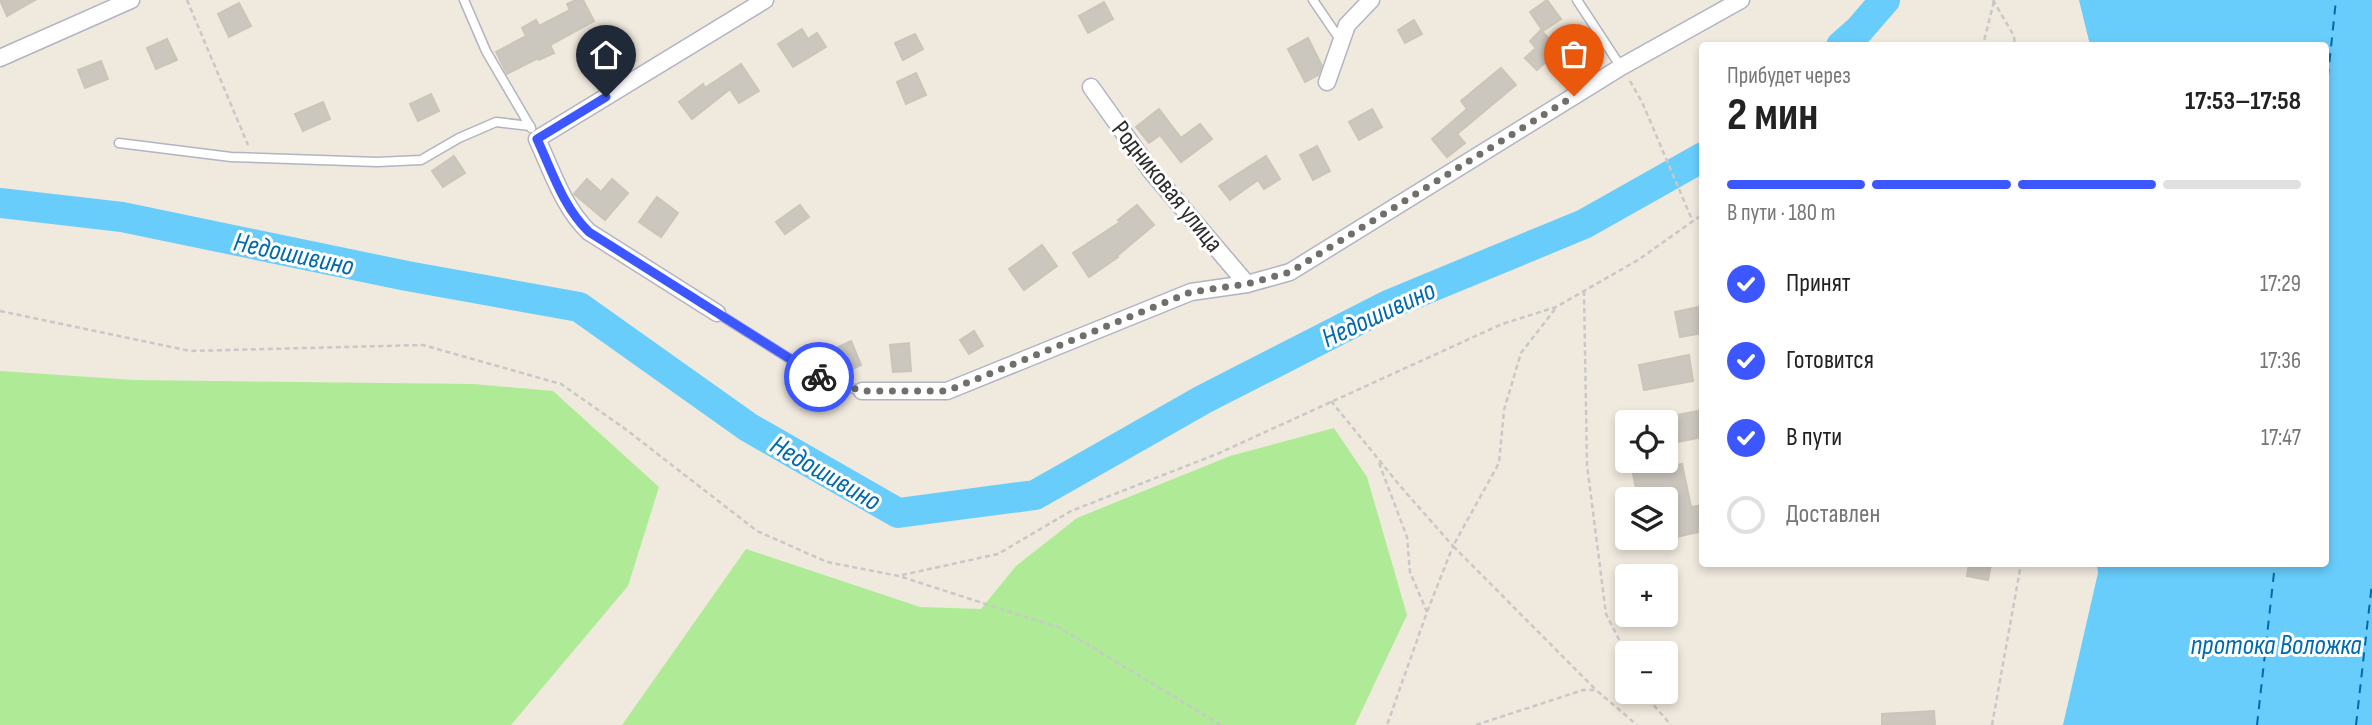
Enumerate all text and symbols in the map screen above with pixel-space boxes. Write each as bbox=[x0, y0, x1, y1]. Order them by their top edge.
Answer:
pin bbox=[1544, 24, 1604, 96]
pin bbox=[576, 25, 636, 97]
icon: bag bbox=[1555, 35, 1593, 73]
icon: home bbox=[587, 36, 625, 74]
text: Прибудет через bbox=[1727, 62, 1851, 90]
text: 17:53–17:58 bbox=[2185, 86, 2301, 117]
text: 2 мин bbox=[1727, 88, 1818, 143]
street label: Родниковая улица bbox=[1105, 115, 1229, 259]
text: В пути · 180 m bbox=[1727, 199, 1835, 227]
water label: Недошивино bbox=[231, 226, 357, 283]
icon: check bbox=[1727, 265, 1765, 303]
text: Принят bbox=[1786, 268, 1851, 299]
text: 17:29 bbox=[2260, 270, 2301, 298]
water label: Недошивино bbox=[1316, 273, 1441, 355]
courier bbox=[784, 342, 854, 412]
icon: check bbox=[1727, 342, 1765, 380]
text: Готовится bbox=[1786, 345, 1874, 376]
text: 17:36 bbox=[2260, 347, 2301, 375]
icon: bike bbox=[800, 358, 838, 396]
map controls bbox=[1615, 410, 1678, 704]
button: locate bbox=[1615, 410, 1678, 473]
icon: check bbox=[1727, 419, 1765, 457]
text: В пути bbox=[1786, 422, 1842, 453]
text: 17:47 bbox=[2261, 424, 2301, 452]
water label: Недошивино bbox=[764, 429, 887, 518]
button: layers bbox=[1615, 487, 1678, 550]
text: Доставлен bbox=[1786, 499, 1880, 530]
button: + bbox=[1615, 564, 1678, 627]
water label: протока Воложка bbox=[2190, 629, 2362, 662]
button: − bbox=[1615, 641, 1678, 704]

